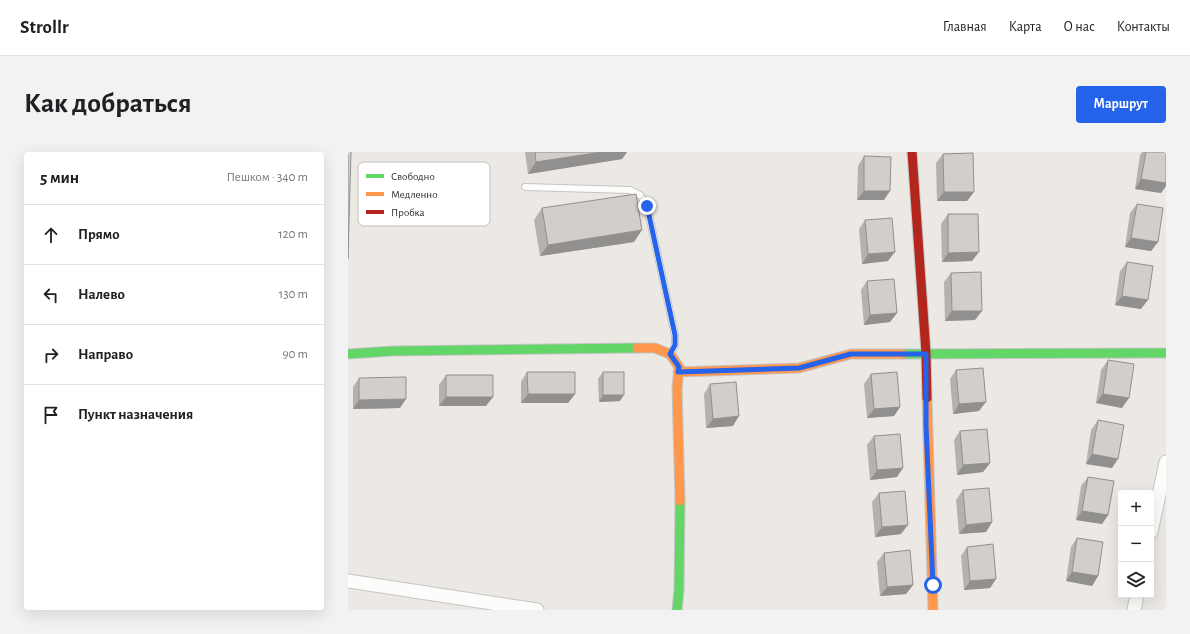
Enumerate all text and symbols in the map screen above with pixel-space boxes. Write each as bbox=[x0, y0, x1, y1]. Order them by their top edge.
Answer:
text: Strollr bbox=[20, 18, 69, 37]
text: Главная bbox=[943, 20, 987, 34]
text: Карта bbox=[1009, 20, 1042, 34]
text: О нас bbox=[1064, 20, 1095, 34]
text: Контакты bbox=[1117, 20, 1170, 34]
button: Маршрут bbox=[1076, 86, 1166, 123]
text: Как добраться bbox=[24, 90, 192, 118]
legend bbox=[358, 162, 490, 226]
text: 5 мин bbox=[40, 169, 79, 186]
text: Пешком · 340 m bbox=[226, 171, 308, 184]
text: Свободно bbox=[391, 171, 435, 182]
text: Медленно bbox=[391, 189, 438, 200]
route end bbox=[638, 197, 656, 215]
text: Пробка bbox=[391, 207, 424, 218]
icon: ahead bbox=[40, 224, 62, 246]
text: Прямо bbox=[78, 227, 120, 242]
text: 120 m bbox=[278, 228, 308, 241]
icon: left bbox=[40, 284, 62, 306]
text: Налево bbox=[78, 287, 125, 302]
text: 130 m bbox=[279, 288, 308, 301]
icon: right bbox=[40, 344, 62, 366]
text: Направо bbox=[78, 347, 133, 362]
text: 90 m bbox=[282, 348, 308, 361]
icon: arrive bbox=[40, 404, 62, 426]
text: Пункт назначения bbox=[78, 407, 193, 422]
map controls bbox=[1118, 490, 1154, 598]
button: + bbox=[1118, 490, 1154, 526]
button: − bbox=[1118, 526, 1154, 562]
button: layers bbox=[1118, 562, 1154, 598]
route start bbox=[924, 576, 942, 594]

